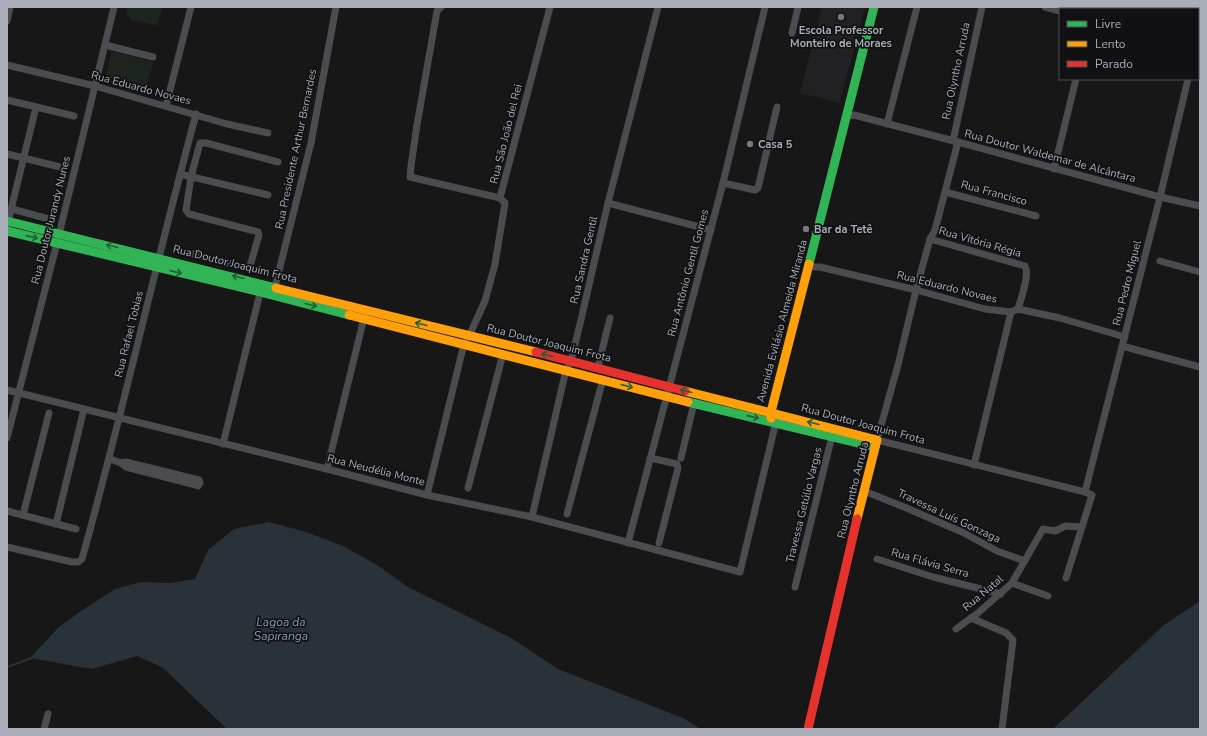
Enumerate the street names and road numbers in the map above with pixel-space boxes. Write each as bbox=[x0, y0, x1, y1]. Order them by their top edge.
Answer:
street label: Rua Olyntho Arruda bbox=[938, 21, 974, 121]
street label: Rua Eduardo Novaes bbox=[89, 67, 193, 109]
street label: Rua Presidente Arthur Bernardes bbox=[272, 67, 320, 231]
street label: Rua São João del Rei bbox=[486, 83, 526, 185]
street label: Rua Doutor Waldemar de Alcântara bbox=[963, 126, 1138, 186]
street label: Rua Doutor Jurandy Nunes bbox=[28, 154, 74, 286]
street label: Rua Francisco bbox=[959, 177, 1029, 209]
street label: Rua Antônio Gentil Gomes bbox=[664, 208, 712, 338]
street label: Rua Sandra Gentil bbox=[567, 214, 602, 305]
street label: Rua Vitória Régia bbox=[937, 223, 1023, 261]
street label: Avenida Evilásio Almeida Miranda bbox=[753, 238, 811, 404]
street label: Rua Pedro Miguel bbox=[1109, 238, 1145, 327]
street label: Rua Doutor Joaquim Frota bbox=[171, 241, 299, 287]
street label: Rua Eduardo Novaes bbox=[895, 267, 999, 307]
street label: Rua Rafael Tobias bbox=[111, 289, 147, 379]
street label: Rua Doutor Joaquim Frota bbox=[485, 320, 613, 366]
street label: Rua Doutor Joaquim Frota bbox=[799, 400, 927, 448]
street label: Rua Olyntho Arruda bbox=[834, 440, 872, 540]
street label: Travessa Getúlio Vargas bbox=[782, 445, 826, 565]
street label: Rua Neudélia Monte bbox=[325, 451, 427, 489]
street label: Travessa Luís Gonzaga bbox=[895, 485, 1003, 547]
street label: Rua Flávia Serra bbox=[889, 545, 971, 581]
street label: Rua Natal bbox=[959, 571, 1007, 615]

